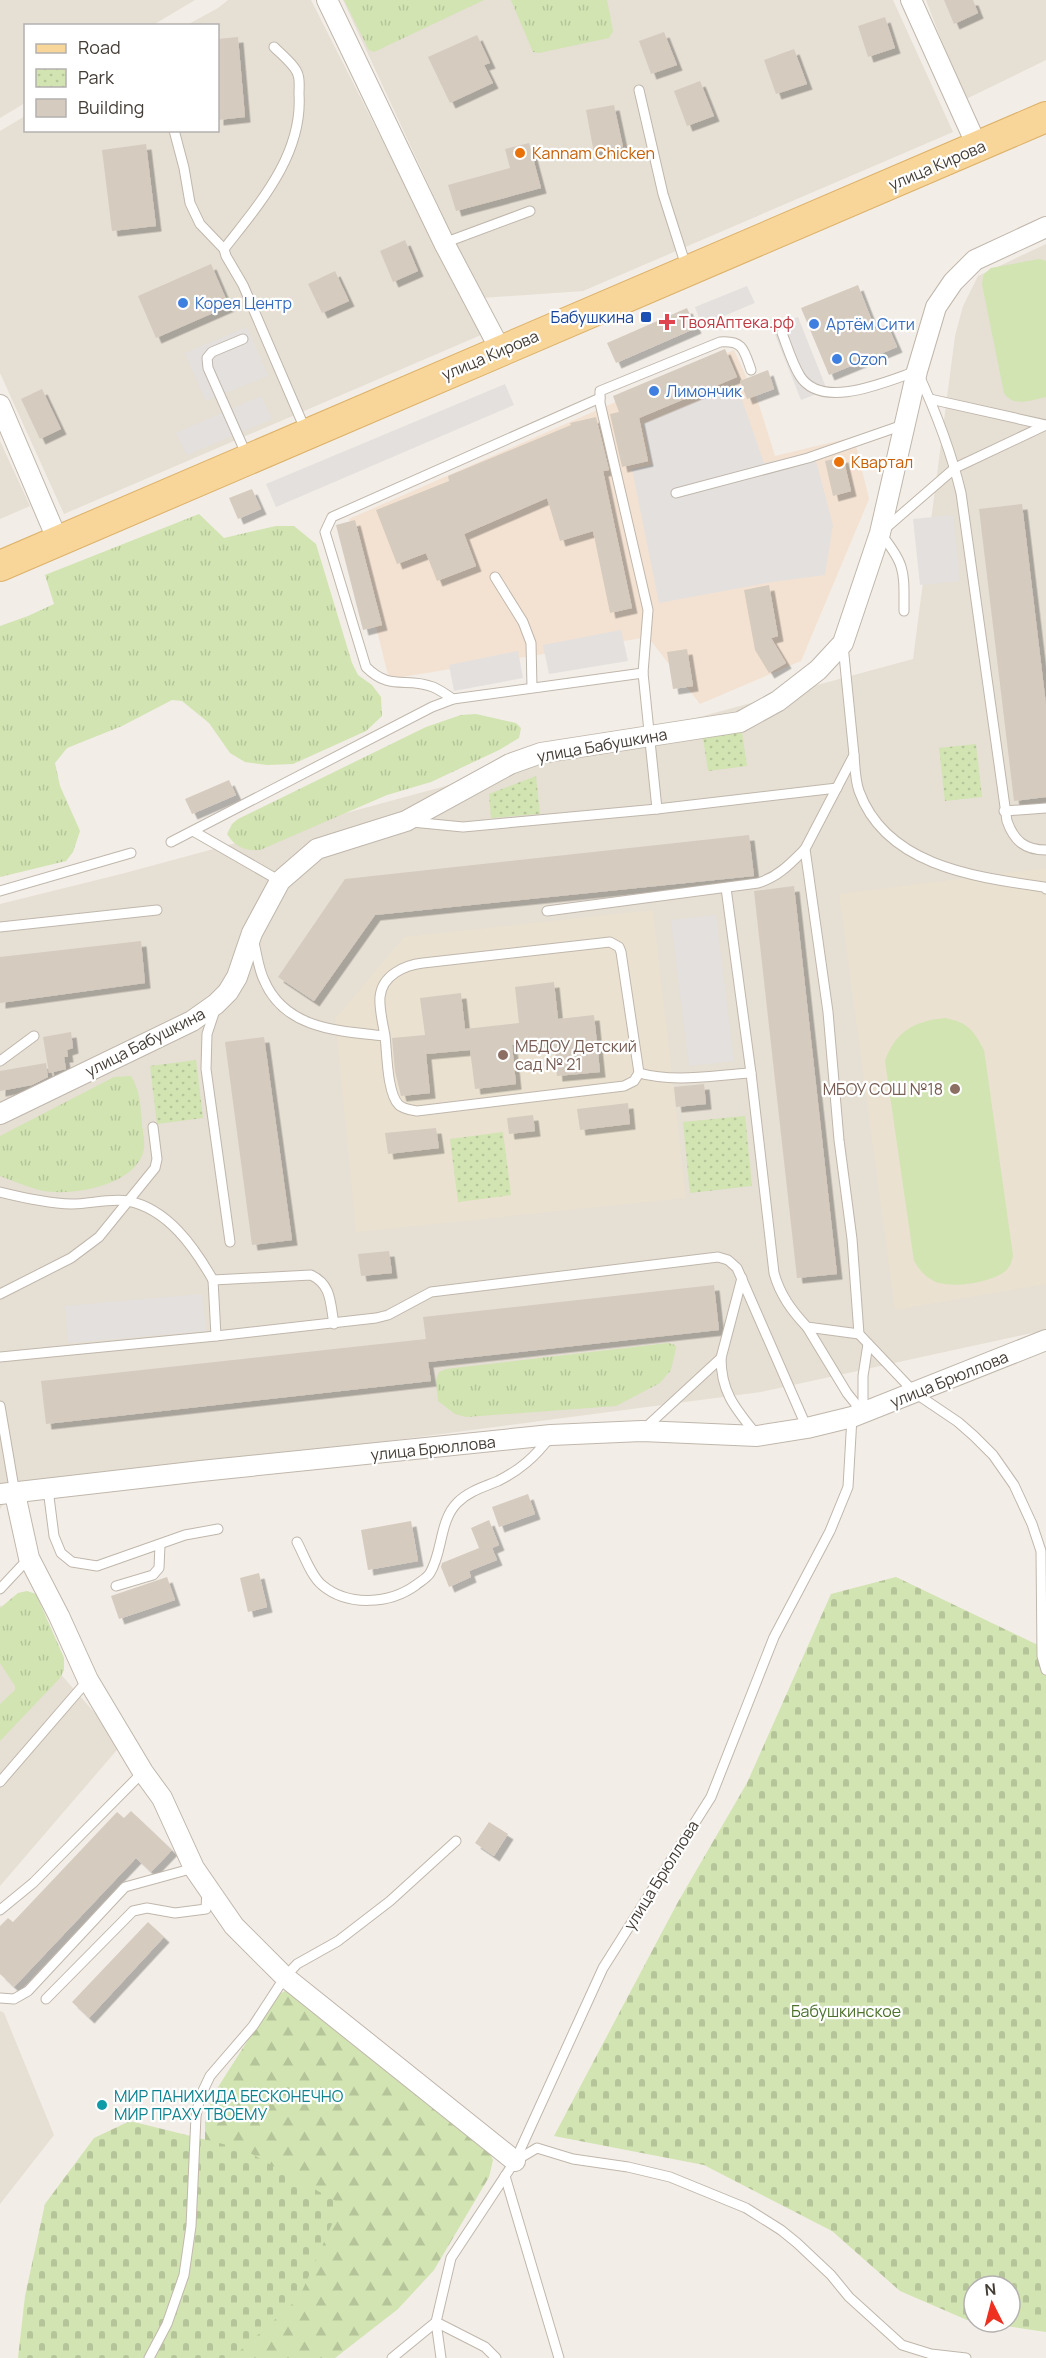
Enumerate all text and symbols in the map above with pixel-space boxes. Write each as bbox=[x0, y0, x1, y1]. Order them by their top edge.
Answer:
legend bbox=[24, 24, 219, 132]
text: Road bbox=[78, 35, 121, 59]
text: Park bbox=[78, 65, 115, 89]
text: Building bbox=[78, 95, 144, 119]
street label: улица Кирова bbox=[885, 135, 989, 195]
place label: Kannam Chicken bbox=[532, 142, 655, 164]
marker: Kannam Chicken bbox=[513, 146, 527, 160]
place label: Корея Центр bbox=[195, 292, 292, 314]
marker: Корея Центр bbox=[176, 296, 190, 310]
place label: Бабушкина bbox=[550, 306, 634, 328]
marker: Бабушкина bbox=[639, 310, 653, 324]
place label: ТвояАптека.рф bbox=[679, 311, 794, 333]
place label: Артём Сити bbox=[826, 313, 915, 335]
marker: ТвояАптека.рф bbox=[660, 315, 674, 329]
marker: Артём Сити bbox=[807, 317, 821, 331]
street label: улица Кирова bbox=[438, 325, 542, 385]
place label: Ozon bbox=[849, 348, 887, 370]
marker: Ozon bbox=[830, 352, 844, 366]
place label: Лимончик bbox=[666, 380, 743, 402]
marker: Лимончик bbox=[647, 384, 661, 398]
place label: Квартал bbox=[851, 451, 913, 473]
marker: Квартал bbox=[832, 455, 846, 469]
street label: улица Бабушкина bbox=[535, 723, 669, 767]
street label: улица Бабушкина bbox=[81, 1002, 209, 1082]
place label: МБДОУ Детский сад № 21 bbox=[515, 1035, 637, 1075]
marker: МБДОУ Детский сад № 21 bbox=[496, 1048, 510, 1062]
place label: МБОУ СОШ №18 bbox=[823, 1078, 943, 1100]
marker: МБОУ СОШ №18 bbox=[948, 1082, 962, 1096]
street label: улица Брюллова bbox=[887, 1345, 1011, 1413]
street label: улица Брюллова bbox=[369, 1430, 497, 1466]
street label: улица Брюллова bbox=[618, 1816, 704, 1934]
park label: Бабушкинское bbox=[791, 2000, 901, 2022]
place label: МИР ПАНИХИДА БЕСКОНЕЧНО МИР ПРАХУ ТВОЕМУ bbox=[114, 2085, 344, 2125]
marker: МИР ПАНИХИДА БЕСКОНЕЧНО МИР ПРАХУ ТВОЕМУ bbox=[95, 2098, 109, 2112]
north arrow bbox=[962, 2274, 1022, 2334]
text: N bbox=[984, 2278, 997, 2301]

